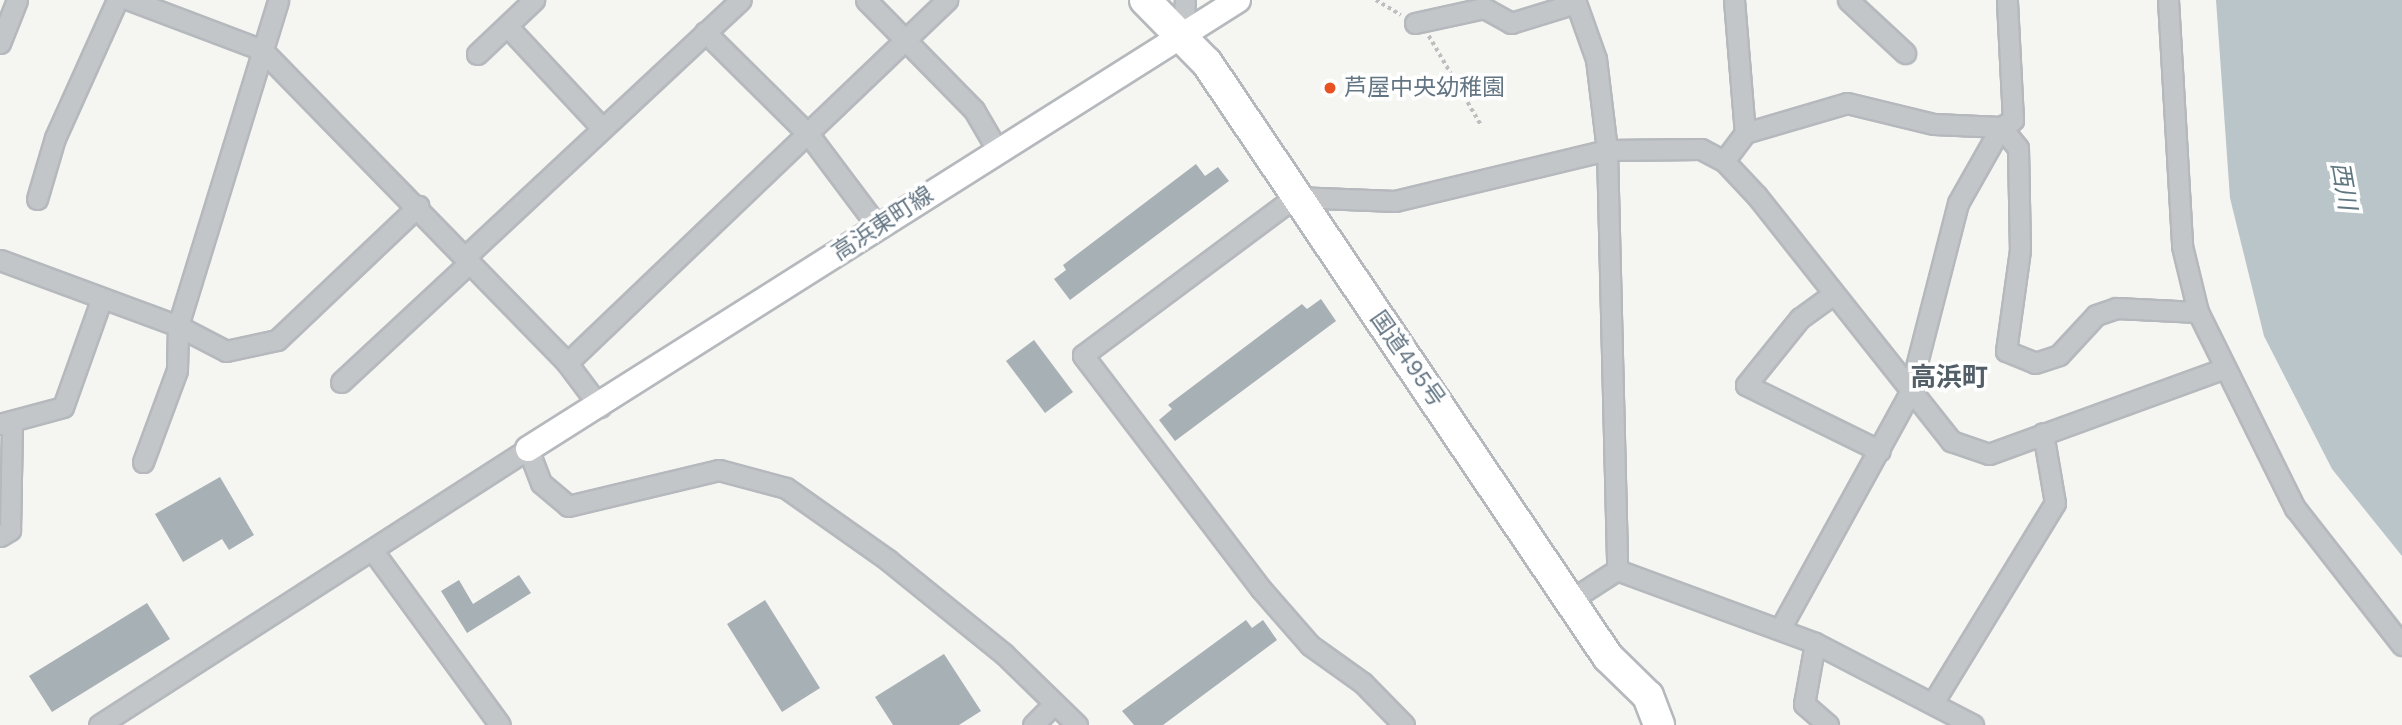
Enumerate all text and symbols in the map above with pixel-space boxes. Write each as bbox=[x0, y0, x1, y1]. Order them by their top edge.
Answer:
place label: 芦屋中央幼稚園 bbox=[1344, 74, 1505, 102]
marker: 芦屋中央幼稚園 bbox=[1322, 80, 1338, 96]
water label: 西川 bbox=[2325, 160, 2361, 212]
street label: 高浜東町線 bbox=[827, 181, 939, 267]
street label: 国道495号 bbox=[1364, 306, 1450, 412]
district label: 高浜町 bbox=[1910, 362, 1988, 394]

